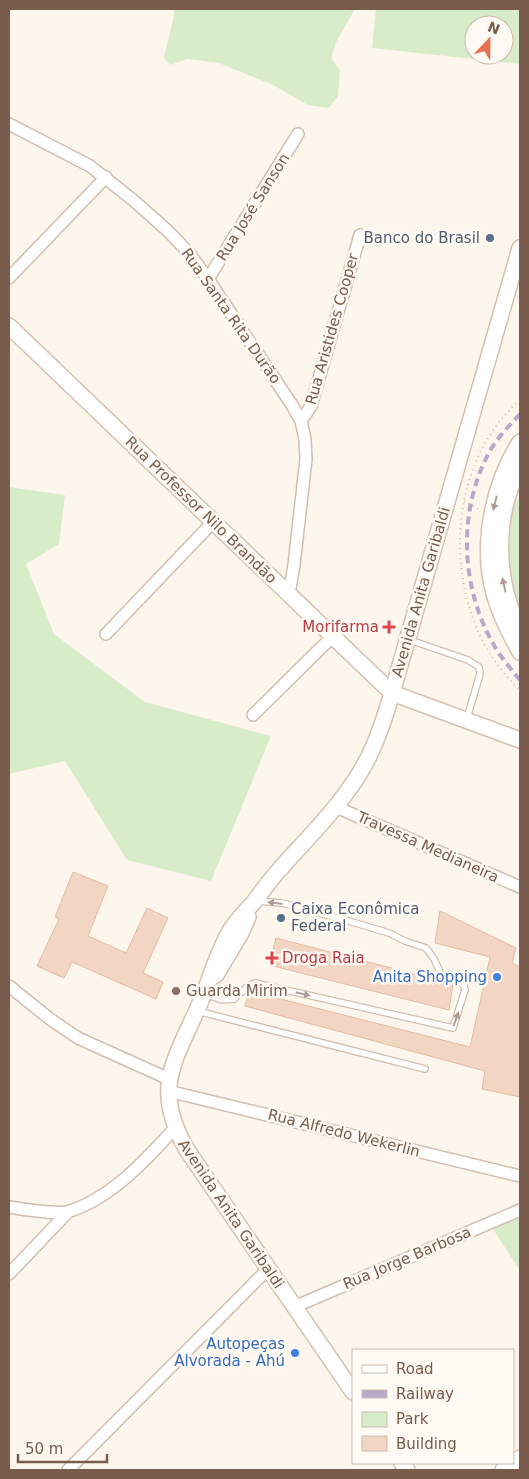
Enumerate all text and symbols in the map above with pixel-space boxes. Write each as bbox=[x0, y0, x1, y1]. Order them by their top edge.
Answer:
north arrow bbox=[464, 15, 514, 65]
text: N bbox=[485, 18, 502, 38]
street label: Rua José Sanson bbox=[213, 150, 293, 264]
place label: Banco do Brasil bbox=[364, 229, 480, 247]
marker: Banco do Brasil bbox=[484, 232, 496, 244]
street label: Rua Santa Rita Durão bbox=[177, 245, 285, 387]
street label: Rua Aristides Cooper bbox=[302, 250, 362, 407]
street label: Rua Professor Nilo Brandão bbox=[121, 433, 281, 587]
one-way arrow bbox=[491, 495, 499, 510]
street label: Avenida Anita Garibaldi bbox=[388, 505, 454, 679]
one-way arrow bbox=[500, 577, 508, 592]
place label: Morifarma bbox=[302, 618, 379, 636]
marker: Morifarma bbox=[383, 621, 395, 633]
street label: Travessa Medianeira bbox=[353, 807, 502, 886]
one-way arrow bbox=[267, 899, 283, 907]
place label: Caixa Econômica Federal bbox=[291, 900, 419, 935]
marker: Caixa Econômica Federal bbox=[275, 912, 287, 924]
place label: Droga Raia bbox=[282, 949, 365, 967]
marker: Droga Raia bbox=[266, 952, 278, 964]
place label: Anita Shopping bbox=[373, 968, 487, 986]
marker: Anita Shopping bbox=[491, 971, 503, 983]
place label: Guarda Mirim bbox=[186, 982, 288, 1000]
marker: Guarda Mirim bbox=[170, 985, 182, 997]
one-way arrow bbox=[295, 990, 310, 998]
one-way arrow bbox=[452, 1011, 460, 1026]
street label: Rua Alfredo Wekerlin bbox=[266, 1105, 422, 1161]
street label: Avenida Anita Garibaldi bbox=[174, 1136, 288, 1292]
street label: Rua Jorge Barbosa bbox=[340, 1223, 474, 1293]
place label: Autopeças Alvorada - Ahú bbox=[174, 1335, 285, 1370]
marker: Autopeças Alvorada - Ahú bbox=[289, 1347, 301, 1359]
legend bbox=[352, 1349, 514, 1464]
text: Road bbox=[396, 1360, 434, 1378]
text: Railway bbox=[396, 1385, 454, 1403]
text: Park bbox=[396, 1410, 429, 1428]
scale bar bbox=[18, 1432, 106, 1464]
text: Building bbox=[396, 1435, 457, 1453]
text: 50 m bbox=[25, 1440, 63, 1458]

